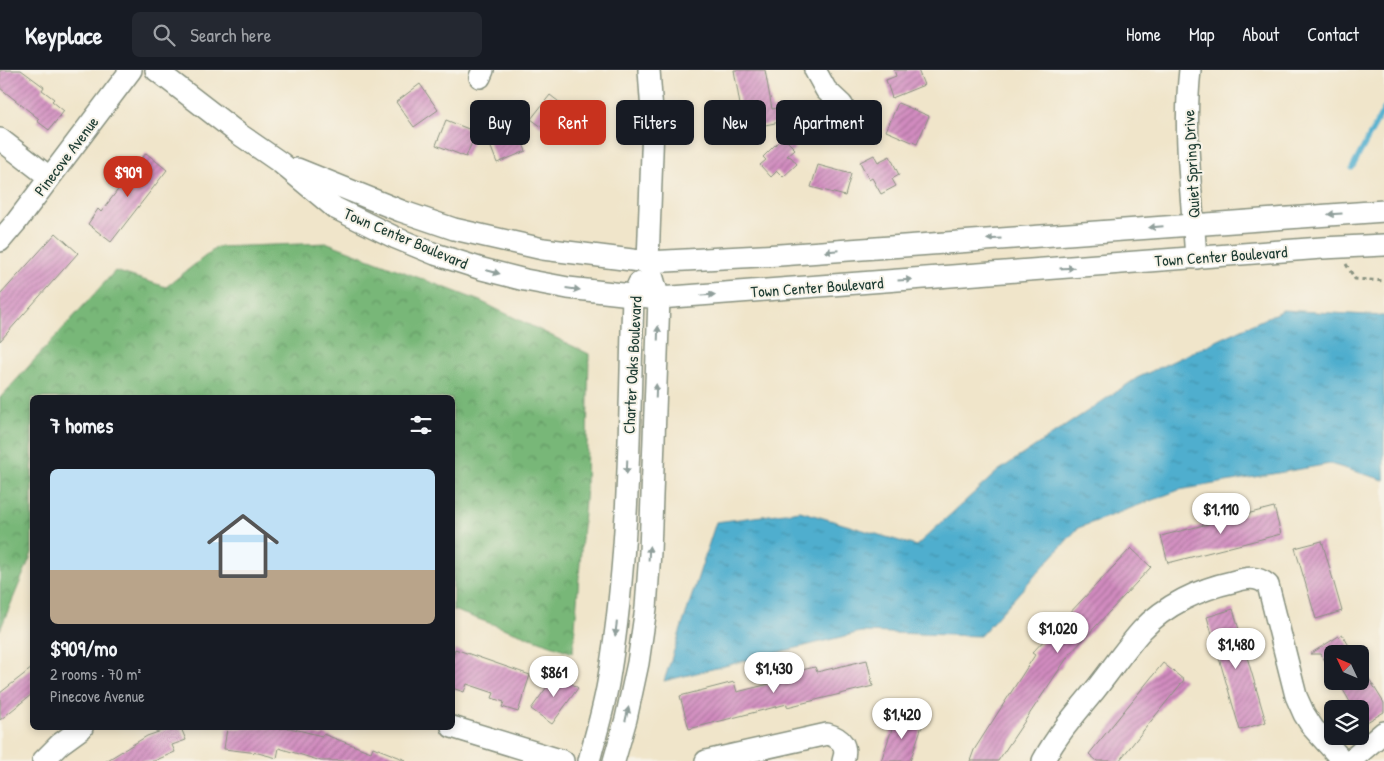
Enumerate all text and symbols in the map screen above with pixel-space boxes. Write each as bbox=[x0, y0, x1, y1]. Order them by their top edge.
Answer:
search box bbox=[132, 12, 482, 57]
text: Keyplace bbox=[25, 19, 102, 51]
icon: search bbox=[150, 21, 178, 49]
text: Search here bbox=[190, 22, 271, 48]
text: Home bbox=[1126, 22, 1161, 47]
text: Map bbox=[1189, 22, 1214, 47]
text: About bbox=[1242, 22, 1279, 47]
text: Contact bbox=[1307, 22, 1359, 47]
chip: Buy bbox=[470, 100, 530, 145]
chip: Rent bbox=[540, 100, 606, 145]
chip: Filters bbox=[616, 100, 694, 145]
chip: New bbox=[704, 100, 766, 145]
chip: Apartment bbox=[776, 100, 882, 145]
street label: Quiet Spring Drive bbox=[1177, 109, 1205, 219]
street label: Pinecove Avenue bbox=[29, 111, 104, 200]
pin: $909 bbox=[98, 156, 158, 198]
text: $909 bbox=[114, 161, 142, 183]
street label: Town Center Boulevard bbox=[340, 202, 472, 274]
one-way arrow bbox=[1327, 211, 1343, 219]
one-way arrow bbox=[1148, 223, 1164, 231]
one-way arrow bbox=[985, 235, 1001, 243]
street label: Town Center Boulevard bbox=[1154, 240, 1288, 272]
one-way arrow bbox=[823, 247, 839, 255]
one-way arrow bbox=[1059, 264, 1075, 272]
one-way arrow bbox=[485, 268, 500, 276]
street label: Town Center Boulevard bbox=[750, 271, 884, 303]
one-way arrow bbox=[897, 276, 913, 284]
one-way arrow bbox=[565, 285, 581, 293]
one-way arrow bbox=[700, 290, 716, 298]
street label: Charter Oaks Boulevard bbox=[617, 296, 647, 434]
one-way arrow bbox=[654, 325, 662, 341]
one-way arrow bbox=[652, 383, 660, 399]
text: 7 homes bbox=[50, 411, 113, 440]
icon: filters bbox=[407, 411, 435, 439]
one-way arrow bbox=[623, 459, 631, 475]
pin: $1,110 bbox=[1180, 492, 1262, 535]
text: $1,110 bbox=[1203, 498, 1239, 520]
icon: home bbox=[198, 501, 288, 591]
one-way arrow bbox=[646, 545, 654, 561]
pin: $1,020 bbox=[1017, 612, 1099, 654]
text: $1,020 bbox=[1039, 617, 1077, 639]
one-way arrow bbox=[612, 621, 620, 637]
pin: $1,480 bbox=[1195, 628, 1277, 670]
text: $1,480 bbox=[1217, 633, 1255, 655]
text: $909/mo bbox=[50, 634, 117, 663]
north arrow bbox=[1324, 645, 1369, 690]
map controls bbox=[1324, 645, 1369, 745]
pin: $1,430 bbox=[733, 652, 815, 694]
pin: $861 bbox=[524, 656, 584, 698]
text: $1,430 bbox=[755, 657, 793, 679]
text: $861 bbox=[540, 661, 568, 683]
text: 2 rooms · 70 m² bbox=[50, 663, 141, 685]
text: Pinecove Avenue bbox=[50, 685, 145, 707]
pin: $1,420 bbox=[861, 698, 943, 740]
button: layers bbox=[1324, 700, 1369, 745]
text: $1,420 bbox=[883, 703, 921, 725]
one-way arrow bbox=[623, 707, 631, 722]

